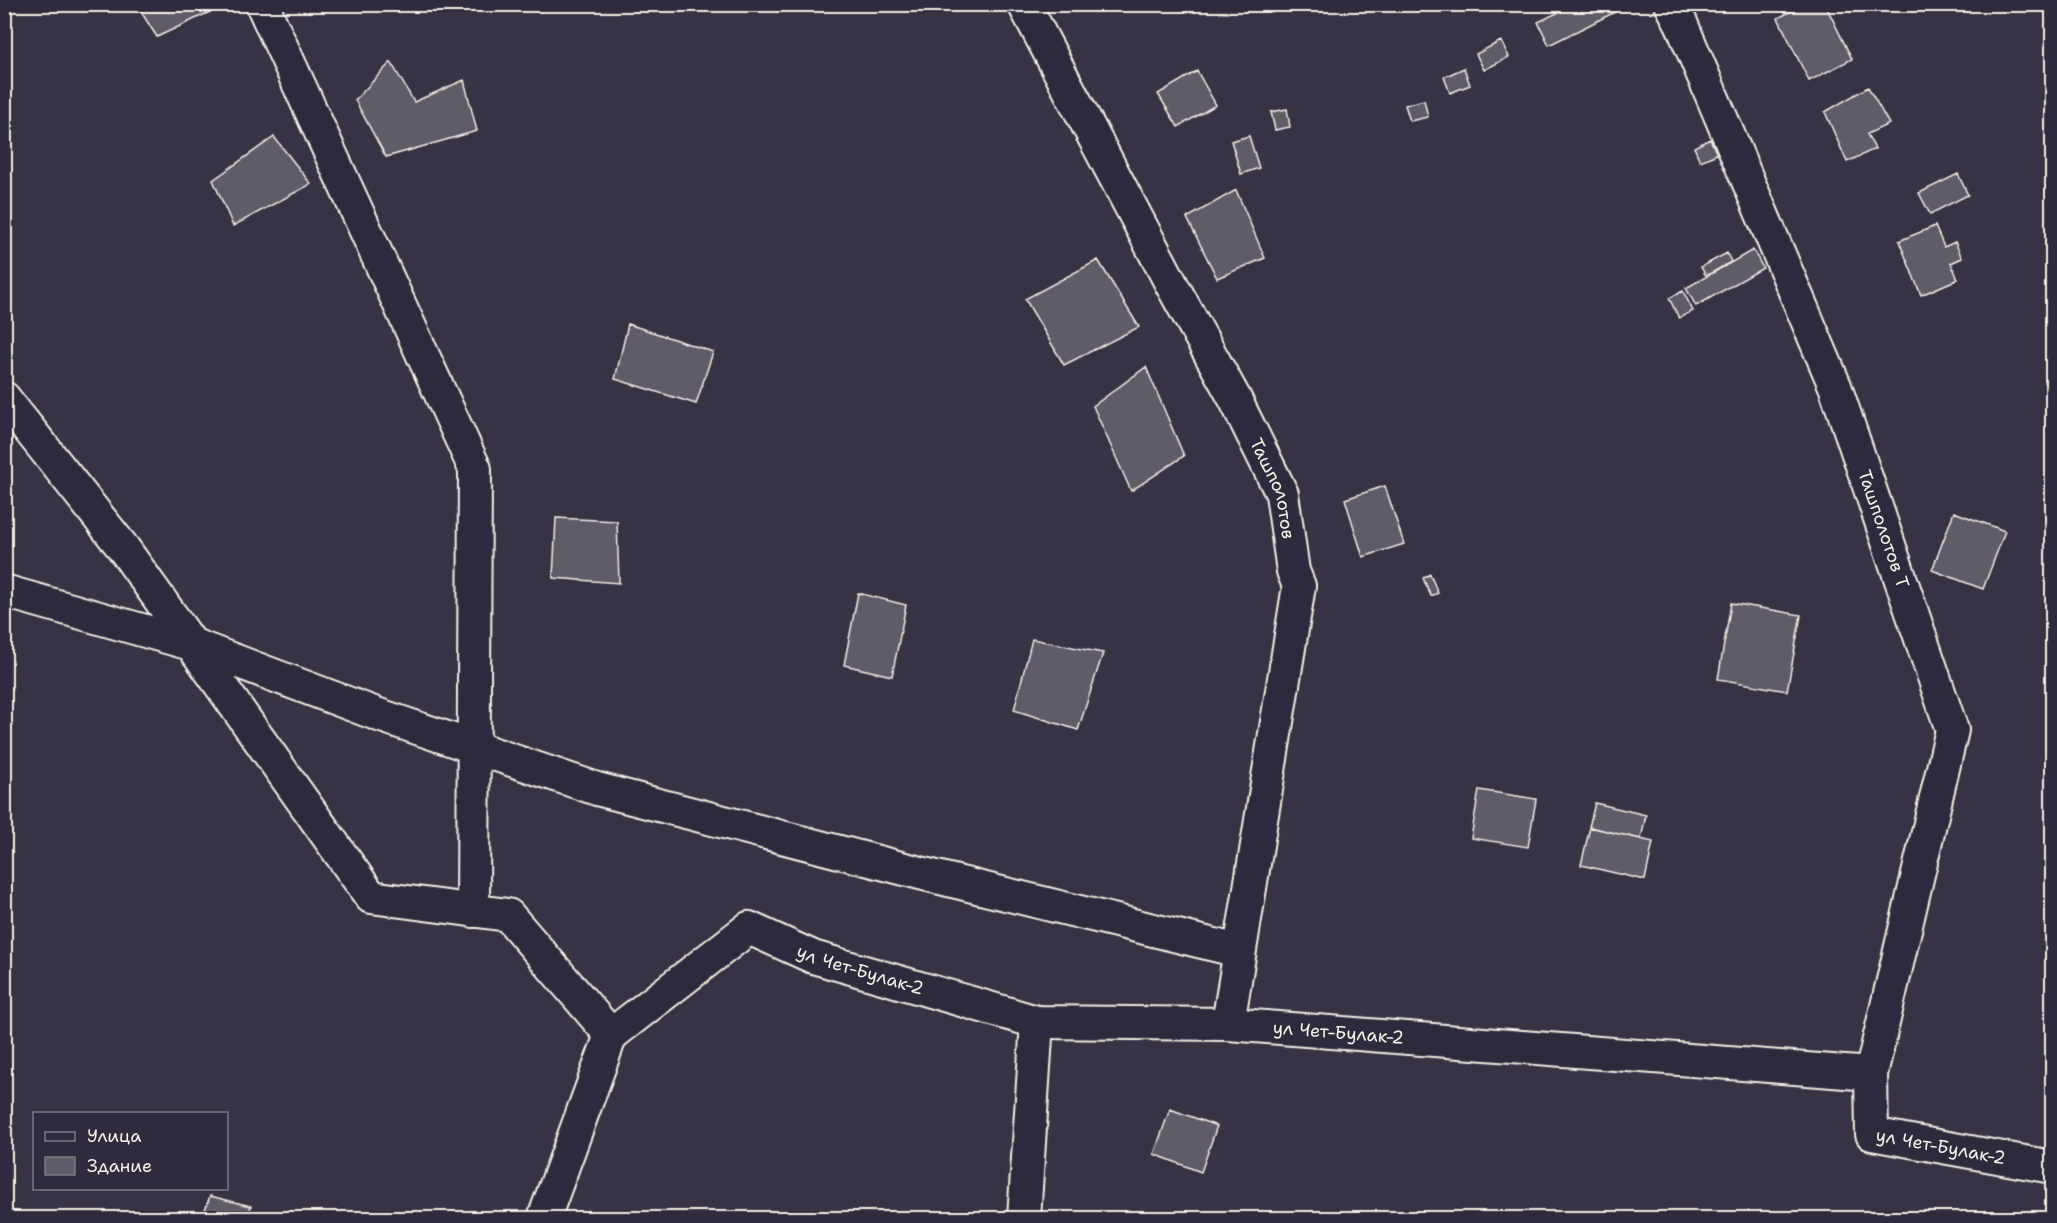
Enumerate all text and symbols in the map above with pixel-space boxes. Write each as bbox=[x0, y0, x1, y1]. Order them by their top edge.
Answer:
street label: Ташполотов bbox=[1244, 434, 1300, 541]
street label: Ташполотов Т bbox=[1852, 467, 1915, 592]
street label: ул Чет-Булак-2 bbox=[793, 939, 927, 1001]
street label: ул Чет-Булак-2 bbox=[1272, 1016, 1405, 1050]
legend bbox=[33, 1112, 228, 1190]
street label: ул Чет-Булак-2 bbox=[1874, 1123, 2008, 1170]
text: Улица bbox=[87, 1124, 141, 1148]
text: Здание bbox=[87, 1154, 152, 1178]

